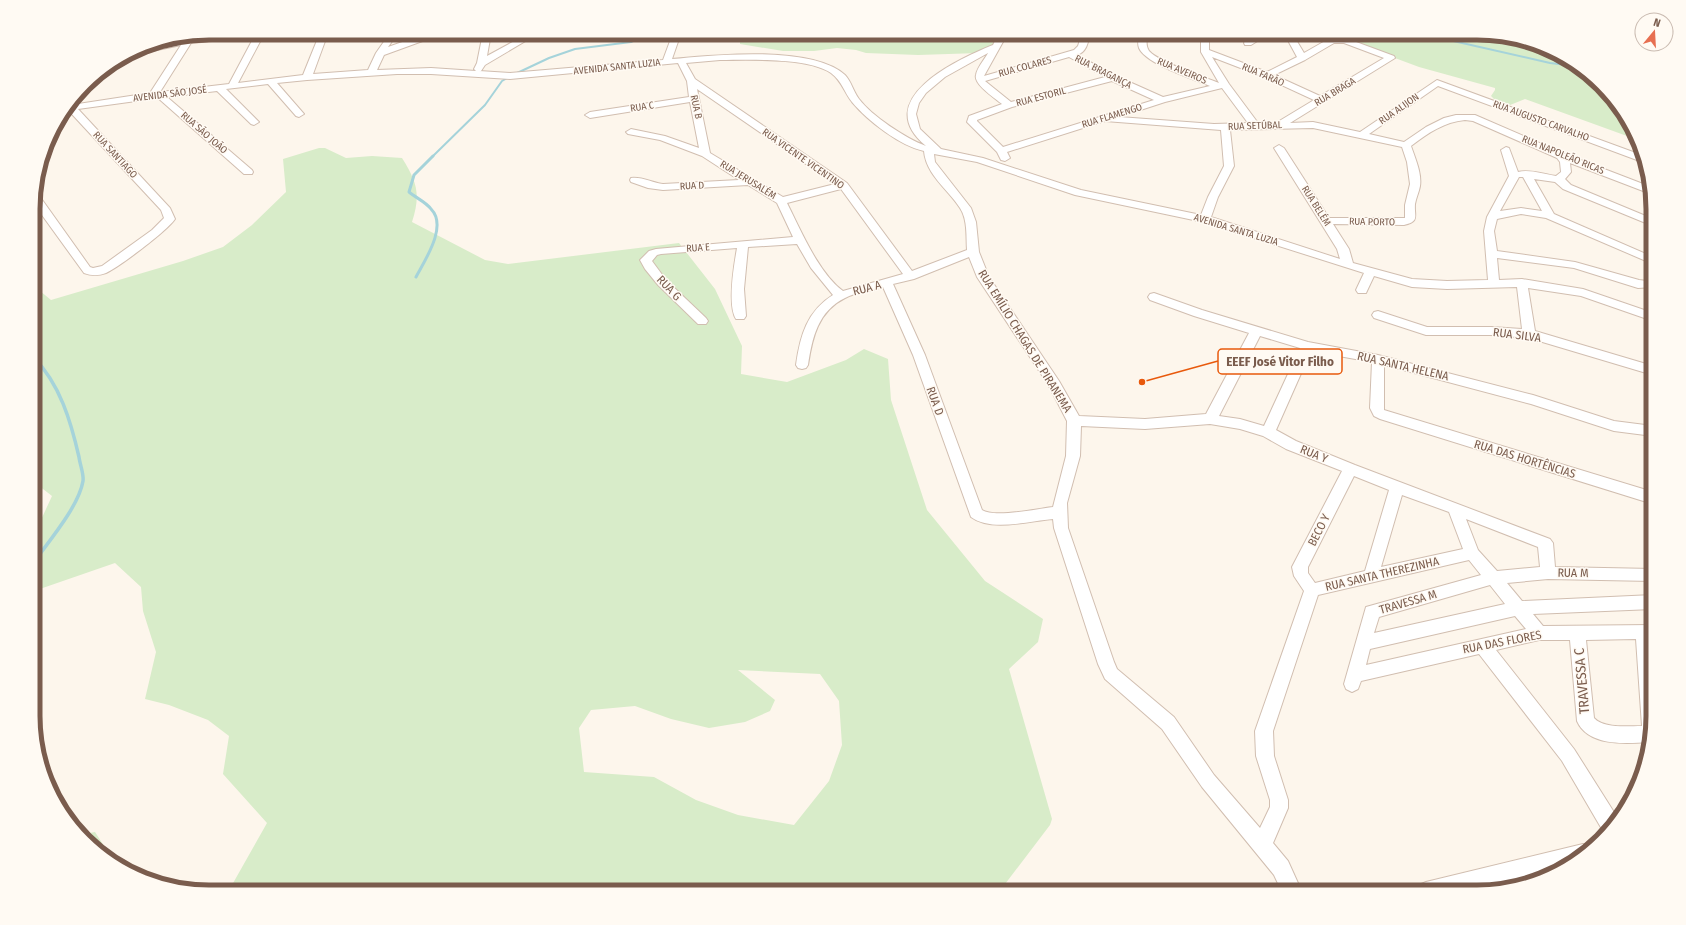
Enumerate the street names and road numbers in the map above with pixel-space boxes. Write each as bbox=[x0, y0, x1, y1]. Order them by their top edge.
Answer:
street label: RUA BRAGANÇA bbox=[1073, 53, 1134, 92]
street label: RUA COLARES bbox=[997, 54, 1053, 80]
street label: RUA AVEIROS bbox=[1155, 55, 1209, 87]
street label: AVENIDA SANTA LUZIA bbox=[573, 56, 662, 78]
street label: RUA FARÃO bbox=[1240, 60, 1286, 89]
street label: RUA BRAGA bbox=[1312, 75, 1358, 109]
street label: AVENIDA SÃO JOSÉ bbox=[132, 81, 208, 104]
street label: RUA ESTORIL bbox=[1015, 84, 1068, 109]
street label: RUA ALIJON bbox=[1377, 91, 1421, 127]
street label: RUA B bbox=[688, 94, 704, 121]
street label: RUA AUGUSTO CARVALHO bbox=[1491, 98, 1591, 144]
street label: RUA C bbox=[629, 99, 655, 115]
street label: RUA FLAMENGO bbox=[1080, 101, 1144, 131]
street label: RUA SÃO JOÃO bbox=[178, 109, 230, 156]
street label: RUA SETÚBAL bbox=[1228, 117, 1283, 133]
street label: RUA VICENTE VICENTINO bbox=[760, 126, 846, 192]
street label: RUA SANTIAGO bbox=[90, 129, 140, 181]
street label: RUA NAPOLEÃO RICAS bbox=[1520, 132, 1606, 177]
street label: RUA JERUSALÉM bbox=[718, 156, 779, 202]
street label: RUA D bbox=[679, 179, 705, 193]
street label: RUA BELÉM bbox=[1299, 183, 1335, 228]
street label: AVENIDA SANTA LUZIA bbox=[1192, 211, 1280, 249]
street label: RUA PORTO bbox=[1349, 216, 1395, 228]
street label: RUA E bbox=[686, 241, 710, 255]
street label: RUA EMÍLIO CHAGAS DE PIRANEMA bbox=[975, 267, 1076, 416]
street label: RUA G bbox=[654, 273, 684, 304]
street label: RUA A bbox=[851, 277, 883, 298]
street label: RUA SILVA bbox=[1492, 325, 1543, 345]
street label: RUA SANTA HELENA bbox=[1356, 349, 1451, 383]
street label: RUA D bbox=[923, 385, 947, 417]
street label: RUA DAS HORTÊNCIAS bbox=[1472, 436, 1578, 481]
street label: RUA Y bbox=[1298, 442, 1330, 466]
street label: BECO Y bbox=[1305, 512, 1333, 548]
street label: RUA SANTA THEREZINHA bbox=[1324, 554, 1441, 594]
street label: RUA M bbox=[1557, 566, 1589, 580]
street label: TRAVESSA M bbox=[1378, 587, 1438, 617]
street label: RUA DAS FLORES bbox=[1461, 627, 1543, 657]
street label: TRAVESSA C bbox=[1571, 647, 1593, 715]

